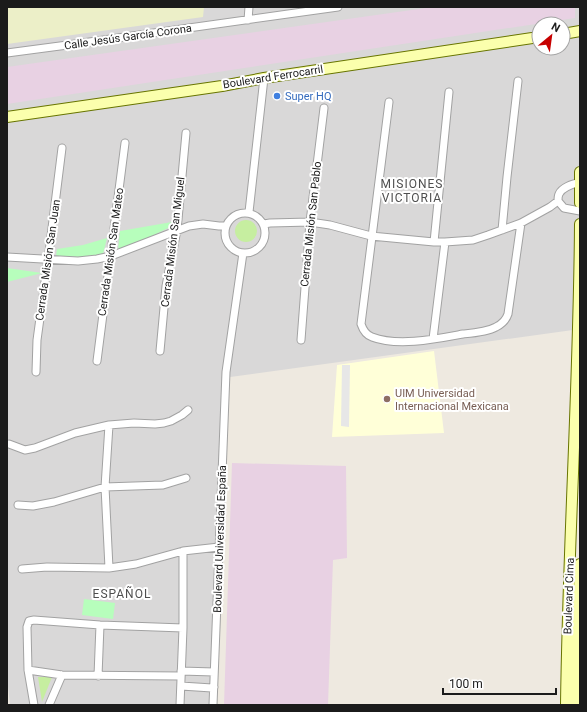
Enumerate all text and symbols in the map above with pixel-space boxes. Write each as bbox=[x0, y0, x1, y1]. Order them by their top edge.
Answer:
north arrow bbox=[531, 16, 571, 56]
text: N bbox=[549, 20, 562, 35]
street label: Calle Jesús García Corona bbox=[63, 22, 193, 52]
street label: Boulevard Ferrocarril bbox=[222, 63, 324, 91]
place label: Super HQ bbox=[285, 90, 331, 103]
marker: Super HQ bbox=[272, 91, 282, 101]
street label: Cerrada Misión San Pablo bbox=[298, 161, 324, 287]
street label: Cerrada Misión San Miguel bbox=[159, 176, 187, 308]
district label: MISIONES VICTORIA bbox=[381, 177, 443, 205]
street label: Cerrada Misión San Mateo bbox=[96, 187, 126, 317]
street label: Cerrada Misión San Juan bbox=[33, 199, 63, 321]
place label: UIM Universidad Internacional Mexicana bbox=[395, 387, 509, 413]
marker: UIM Universidad Internacional Mexicana bbox=[382, 394, 392, 404]
street label: Boulevard Universidad España bbox=[211, 465, 229, 613]
street label: Boulevard Cima bbox=[561, 557, 577, 635]
district label: ESPAÑOL bbox=[93, 585, 151, 601]
scale bar bbox=[443, 670, 556, 696]
text: 100 m bbox=[449, 677, 483, 691]

